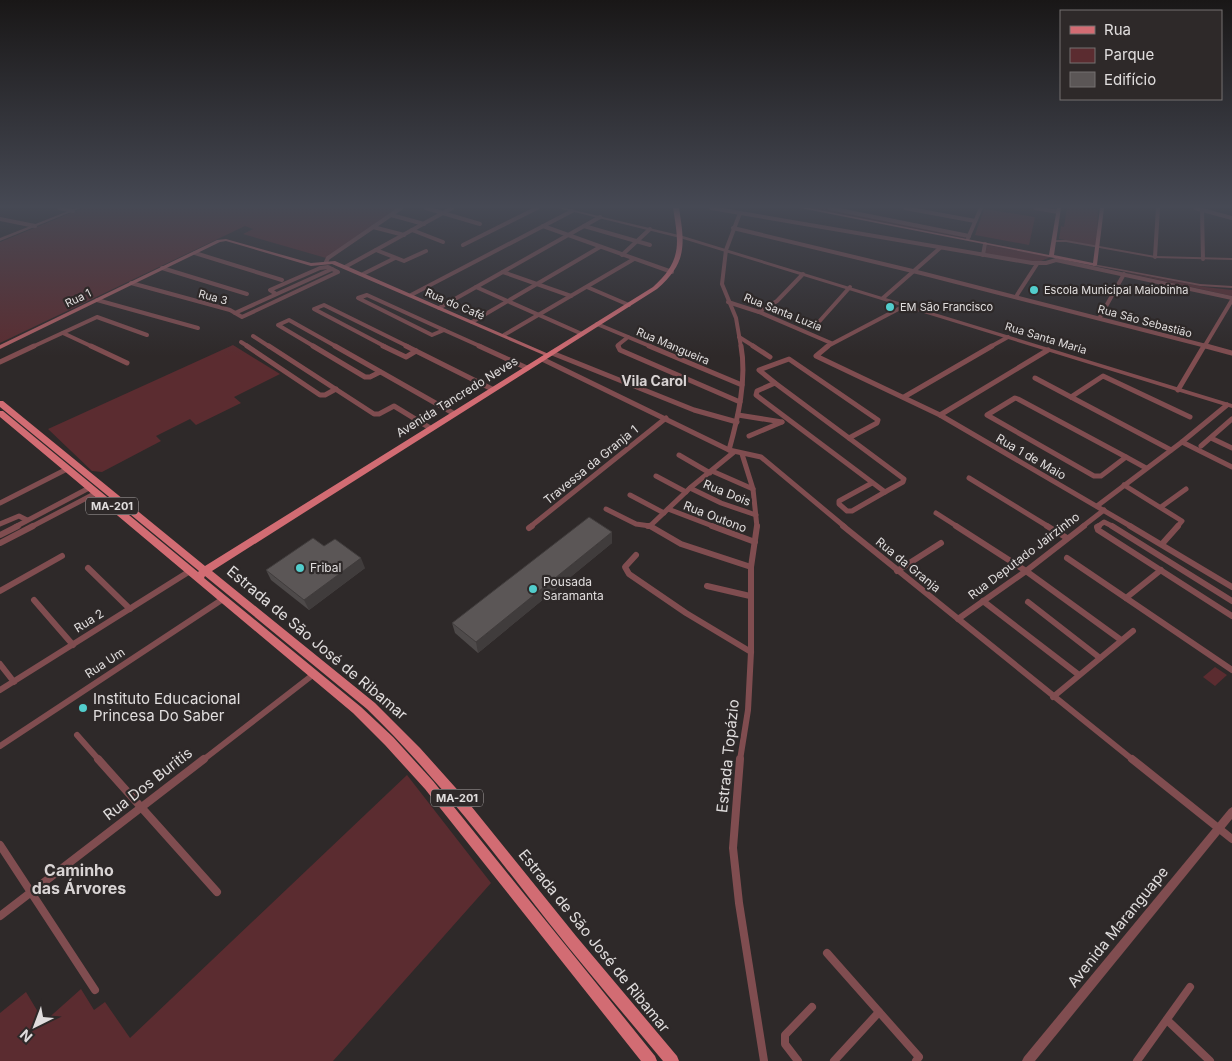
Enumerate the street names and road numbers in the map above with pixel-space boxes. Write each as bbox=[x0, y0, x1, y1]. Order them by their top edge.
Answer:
street label: Rua do Café bbox=[423, 285, 487, 323]
street label: Rua 1 bbox=[63, 286, 93, 310]
street label: Rua 3 bbox=[197, 286, 229, 308]
street label: Rua Santa Luzia bbox=[742, 290, 824, 334]
street label: Rua São Sebastião bbox=[1096, 302, 1194, 340]
street label: Rua Santa Maria bbox=[1003, 319, 1089, 357]
street label: Rua Mangueira bbox=[634, 324, 712, 368]
street label: Avenida Tancredo Neves bbox=[393, 353, 520, 440]
street label: Travessa da Granja 1 bbox=[540, 422, 641, 507]
street label: Rua 1 de Maio bbox=[993, 430, 1069, 483]
street label: Rua Dois bbox=[701, 476, 753, 509]
road number: MA-201 bbox=[86, 498, 138, 514]
street label: Rua Outono bbox=[681, 498, 749, 535]
street label: Rua Deputado Jairzinho bbox=[965, 509, 1082, 602]
street label: Rua da Granja bbox=[873, 534, 944, 595]
street label: Estrada de São José de Ribamar bbox=[223, 561, 412, 724]
street label: Rua 2 bbox=[71, 606, 106, 635]
street label: Rua Um bbox=[82, 644, 127, 681]
street label: Estrada Topázio bbox=[712, 698, 743, 814]
street label: Rua Dos Buritis bbox=[99, 743, 196, 824]
road number: MA-201 bbox=[431, 790, 483, 806]
street label: Estrada de São José de Ribamar bbox=[515, 845, 674, 1036]
street label: Avenida Maranguape bbox=[1063, 862, 1172, 991]

